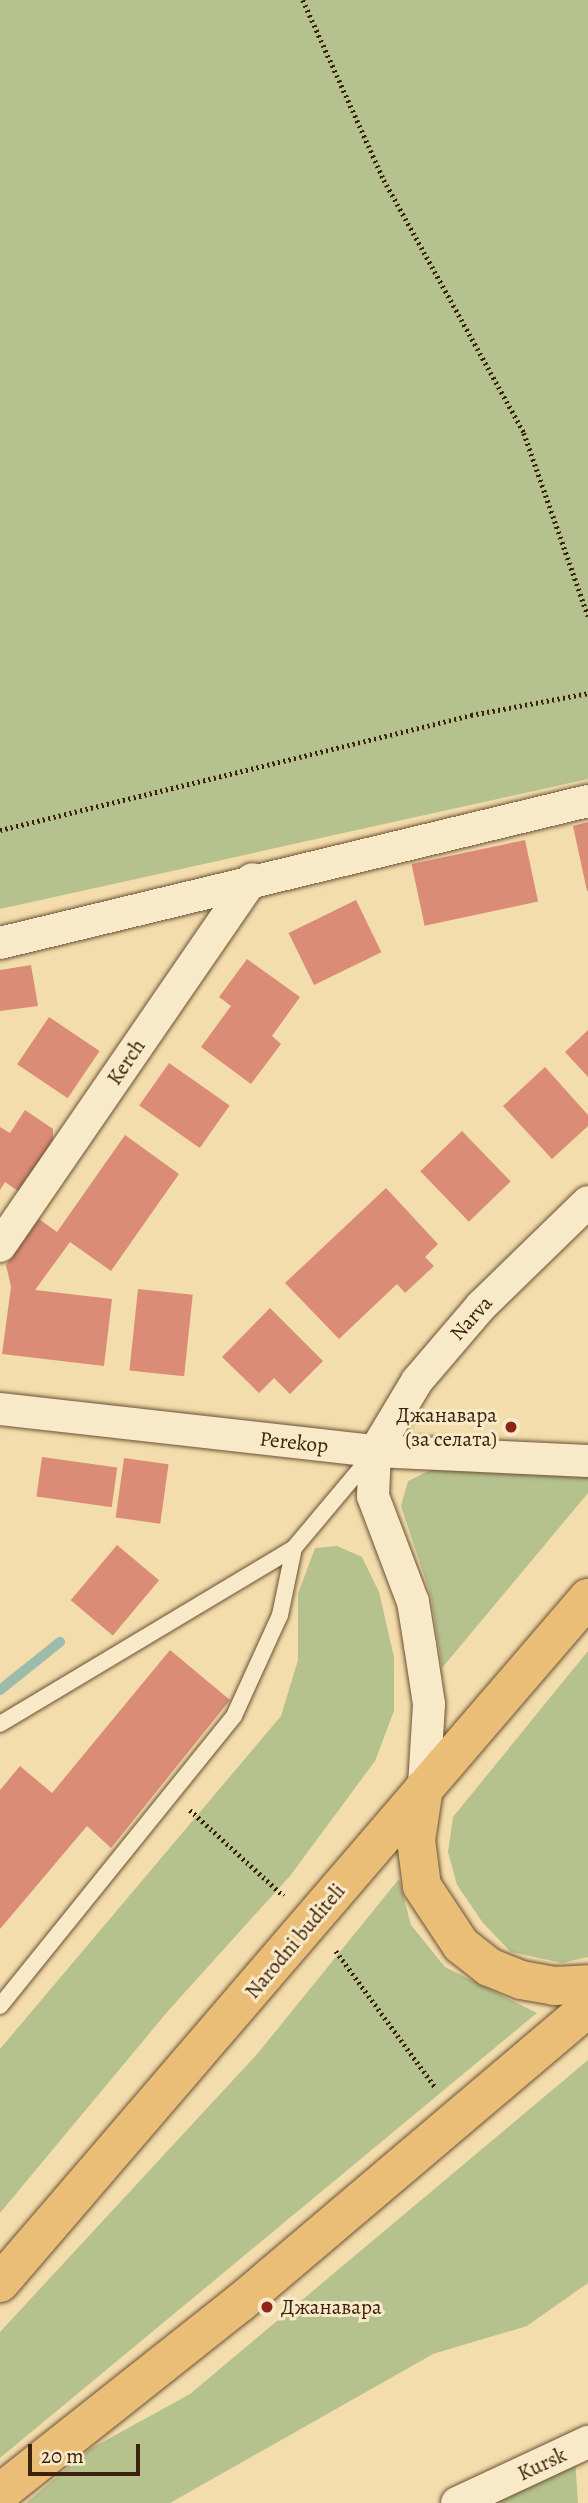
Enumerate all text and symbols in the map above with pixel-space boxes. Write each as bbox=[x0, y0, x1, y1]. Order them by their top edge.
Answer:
street label: Kerch bbox=[102, 1034, 150, 1090]
street label: Narva bbox=[444, 1290, 498, 1346]
place label: Джанавара (за селата) bbox=[396, 1402, 497, 1452]
marker: Джанавара (за селата) bbox=[503, 1419, 519, 1435]
street label: Perekop bbox=[258, 1426, 330, 1458]
street label: Narodni buditeli bbox=[240, 1878, 350, 2004]
place label: Джанавара bbox=[281, 2294, 382, 2320]
marker: Джанавара bbox=[259, 2299, 275, 2315]
scale bar bbox=[32, 2430, 144, 2474]
text: 20 m bbox=[41, 2442, 84, 2470]
street label: Kursk bbox=[514, 2442, 570, 2486]

